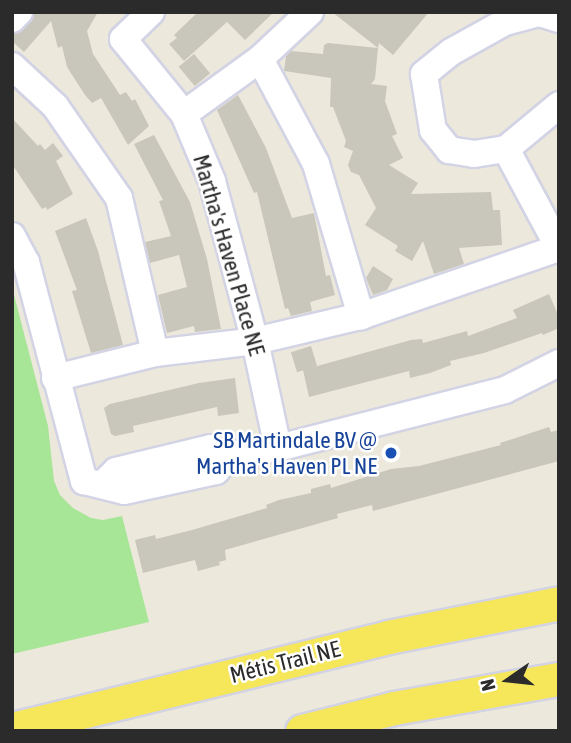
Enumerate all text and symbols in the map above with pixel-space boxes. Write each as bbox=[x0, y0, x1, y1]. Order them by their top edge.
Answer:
street label: Martha's Haven Place NE bbox=[187, 151, 271, 359]
place label: SB Martindale BV @ Martha's Haven PL NE bbox=[196, 426, 377, 480]
marker: SB Martindale BV @ Martha's Haven PL NE bbox=[383, 445, 399, 461]
street label: Métis Trail NE bbox=[227, 635, 343, 689]
north arrow bbox=[473, 645, 543, 715]
text: N bbox=[476, 677, 500, 693]

